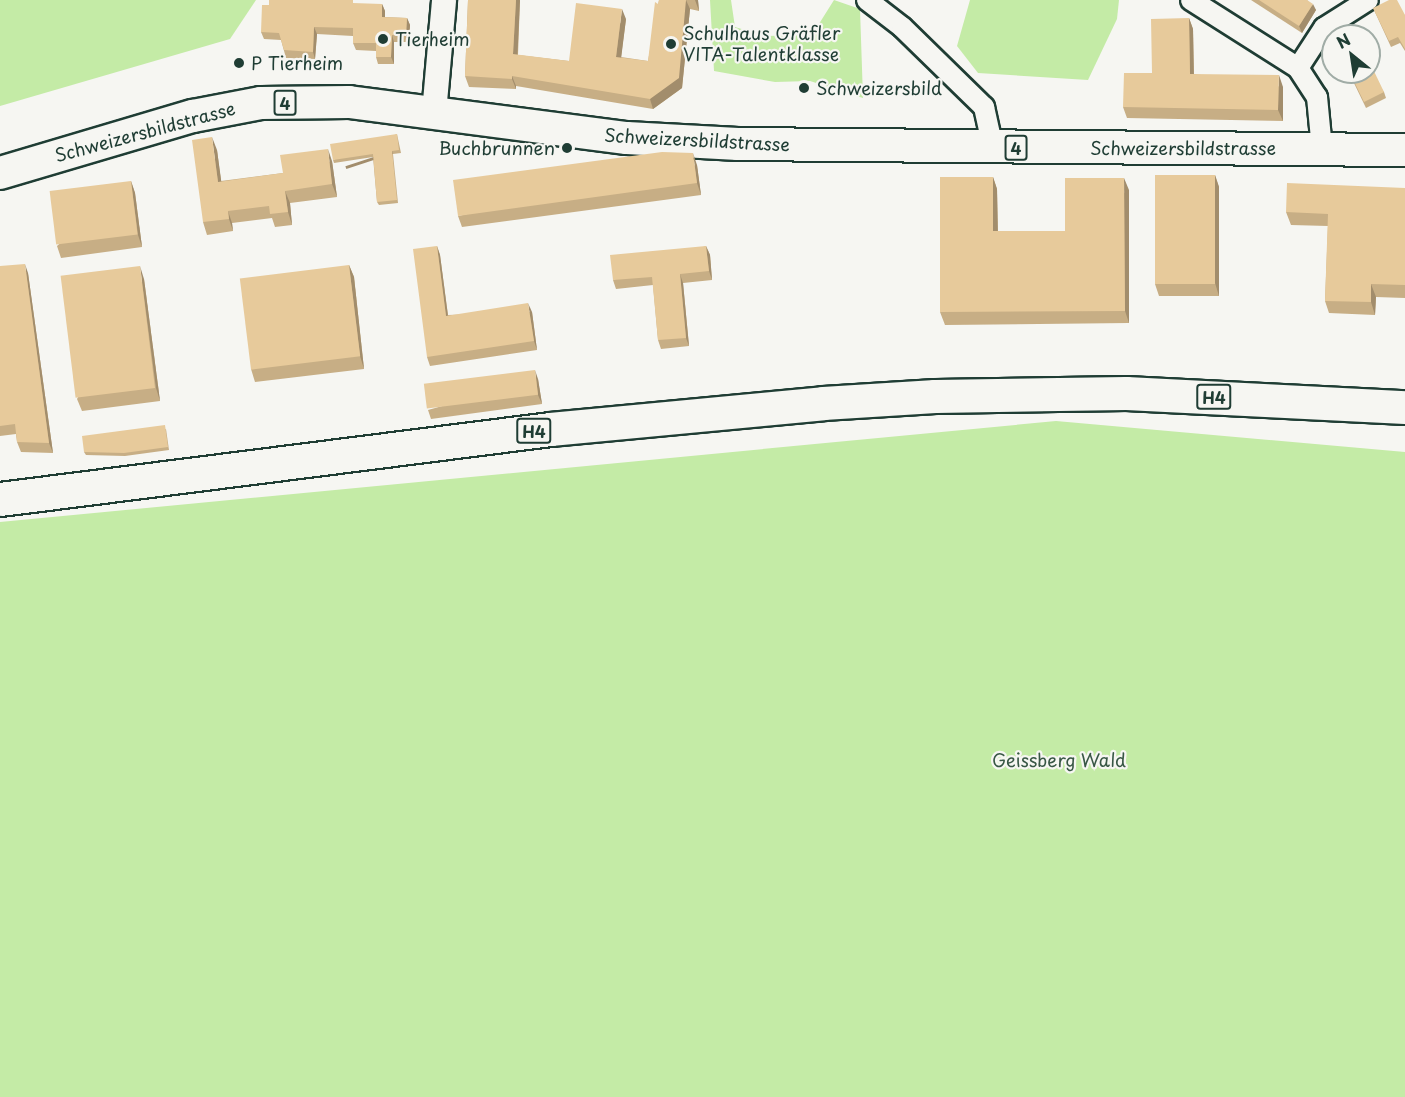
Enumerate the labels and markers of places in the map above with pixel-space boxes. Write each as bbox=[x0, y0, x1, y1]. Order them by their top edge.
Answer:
place label: Schulhaus Gräfler VITA-Talentklasse bbox=[683, 23, 840, 66]
place label: Tierheim bbox=[395, 28, 470, 50]
marker: Tierheim bbox=[376, 32, 390, 46]
marker: Schulhaus Gräfler VITA-Talentklasse bbox=[664, 37, 678, 51]
place label: P Tierheim bbox=[251, 52, 343, 74]
marker: P Tierheim bbox=[232, 56, 246, 70]
place label: Schweizersbild bbox=[816, 77, 942, 99]
marker: Schweizersbild bbox=[797, 81, 811, 95]
place label: Buchbrunnen bbox=[438, 137, 555, 159]
marker: Buchbrunnen bbox=[560, 141, 574, 155]

